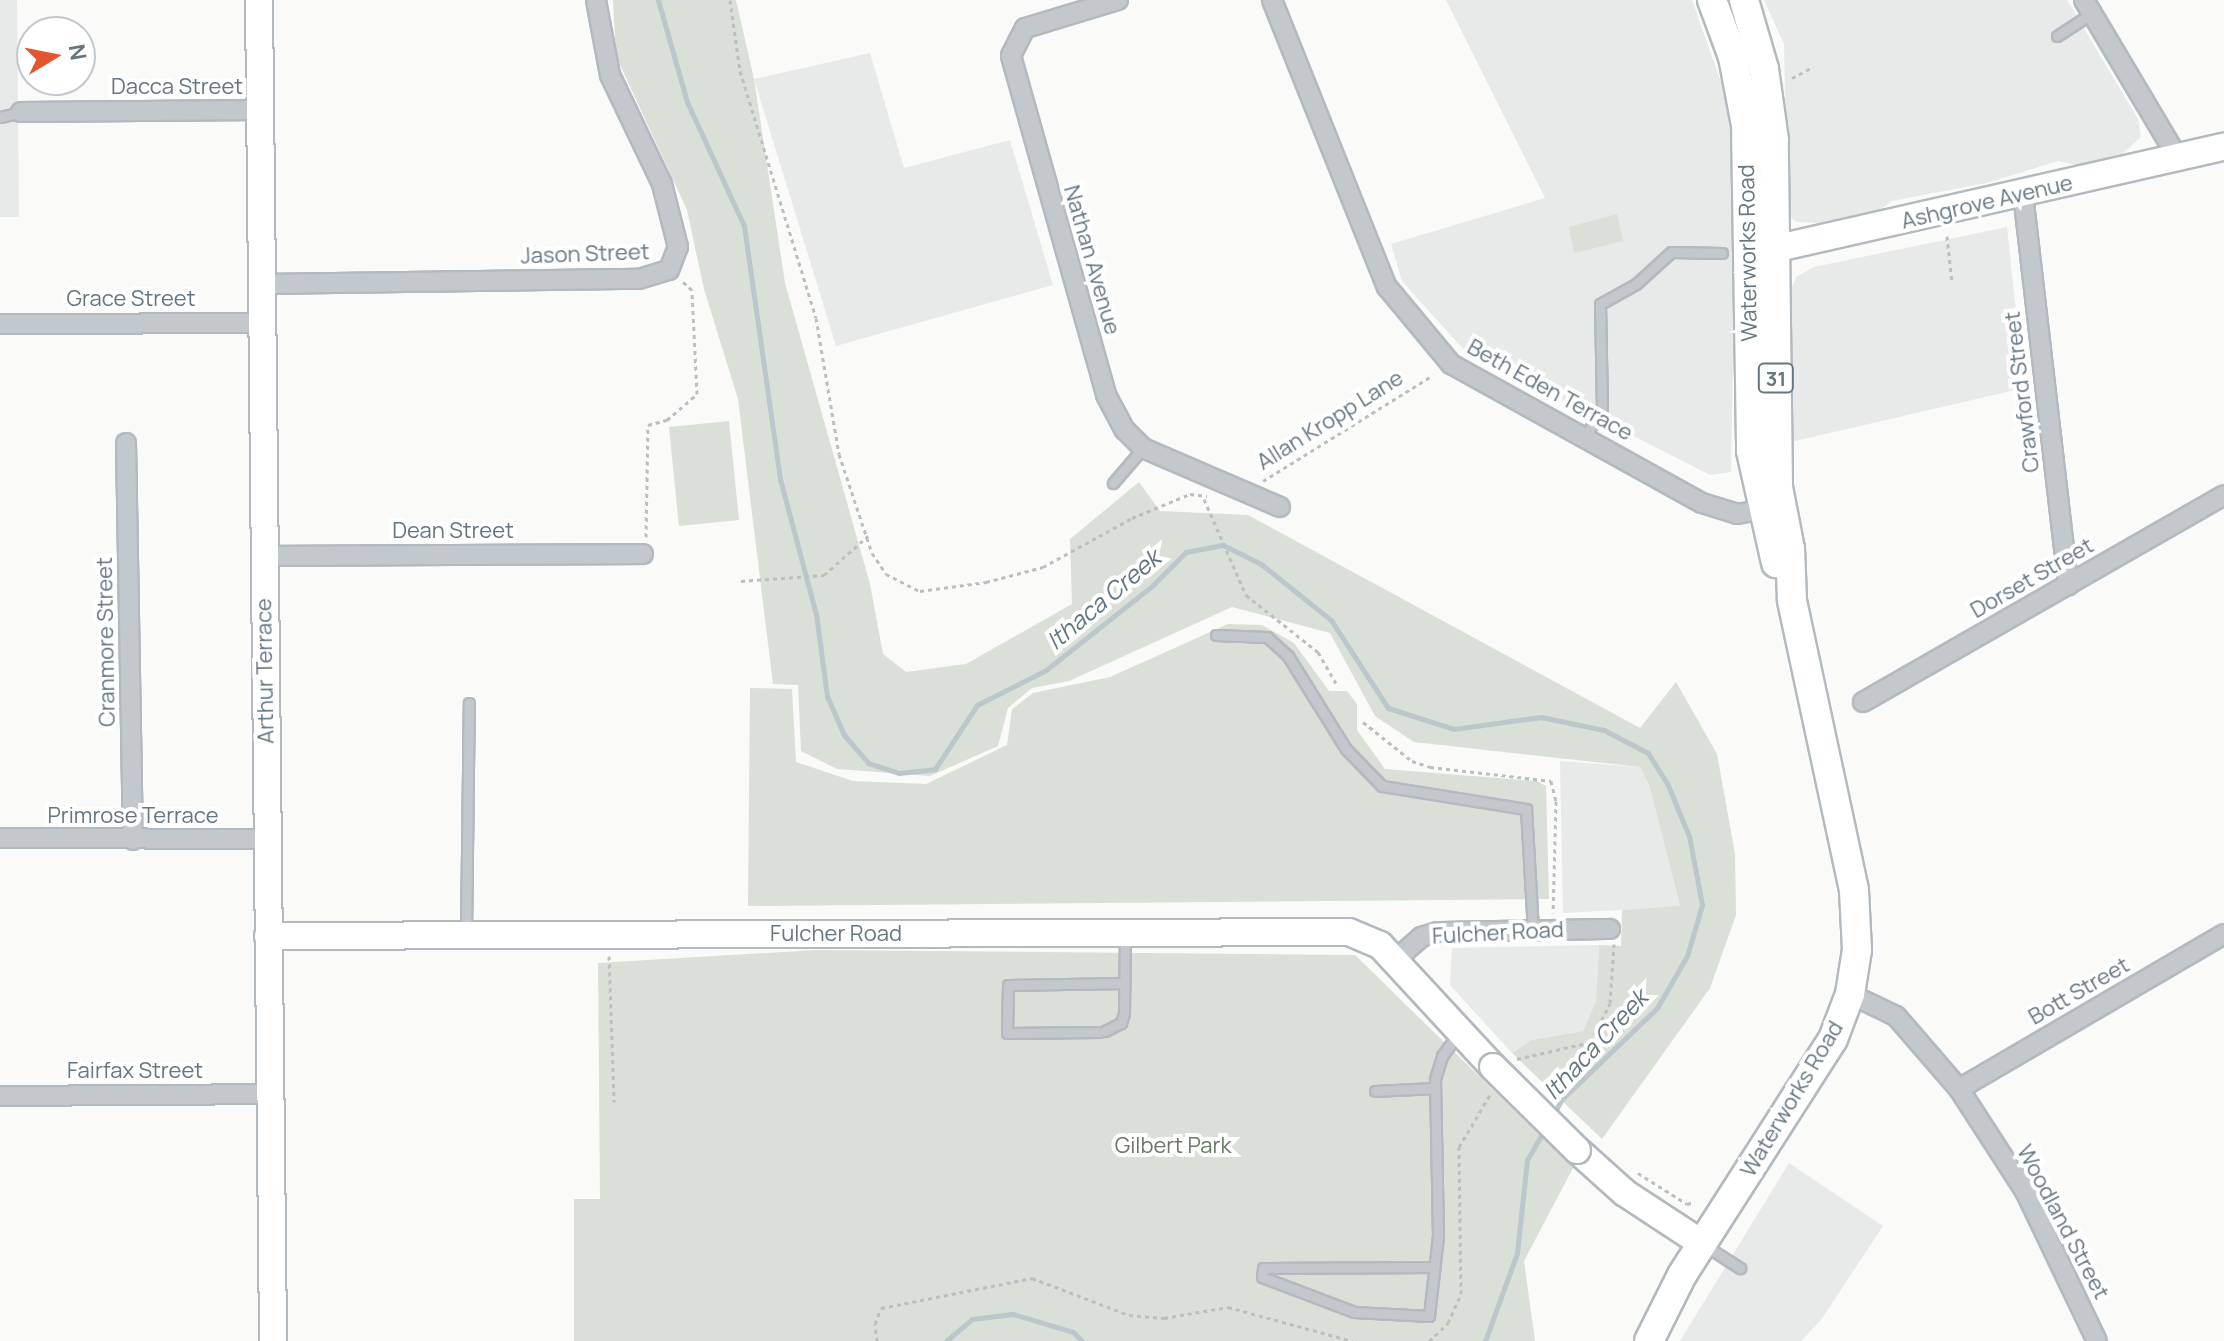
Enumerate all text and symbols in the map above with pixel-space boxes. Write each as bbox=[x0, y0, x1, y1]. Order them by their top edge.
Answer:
north arrow bbox=[16, 16, 96, 96]
text: N bbox=[62, 42, 94, 63]
street label: Dacca Street bbox=[111, 74, 243, 100]
street label: Waterworks Road bbox=[1733, 164, 1763, 342]
street label: Ashgrove Avenue bbox=[1899, 169, 2075, 235]
street label: Nathan Avenue bbox=[1058, 182, 1126, 338]
street label: Jason Street bbox=[520, 239, 650, 269]
street label: Grace Street bbox=[67, 286, 195, 312]
street label: Crawford Street bbox=[1999, 310, 2045, 474]
street label: Beth Eden Terrace bbox=[1463, 334, 1637, 446]
road number: 31 bbox=[1756, 362, 1796, 394]
street label: Allan Kropp Lane bbox=[1252, 364, 1408, 476]
street label: Dean Street bbox=[392, 518, 514, 544]
street label: Dorset Street bbox=[1966, 532, 2098, 624]
water label: Ithaca Creek bbox=[1040, 543, 1166, 655]
street label: Cranmore Street bbox=[91, 557, 121, 727]
street label: Arthur Terrace bbox=[251, 598, 279, 744]
street label: Primrose Terrace bbox=[47, 803, 219, 829]
street label: Fulcher Road bbox=[1431, 916, 1565, 950]
street label: Fulcher Road bbox=[770, 921, 902, 947]
street label: Bott Street bbox=[2024, 952, 2134, 1030]
water label: Ithaca Creek bbox=[1537, 983, 1653, 1105]
street label: Waterworks Road bbox=[1735, 1016, 1849, 1182]
street label: Fairfax Street bbox=[67, 1058, 203, 1084]
park label: Gilbert Park bbox=[1115, 1133, 1231, 1159]
street label: Woodland Street bbox=[2011, 1140, 2115, 1304]

